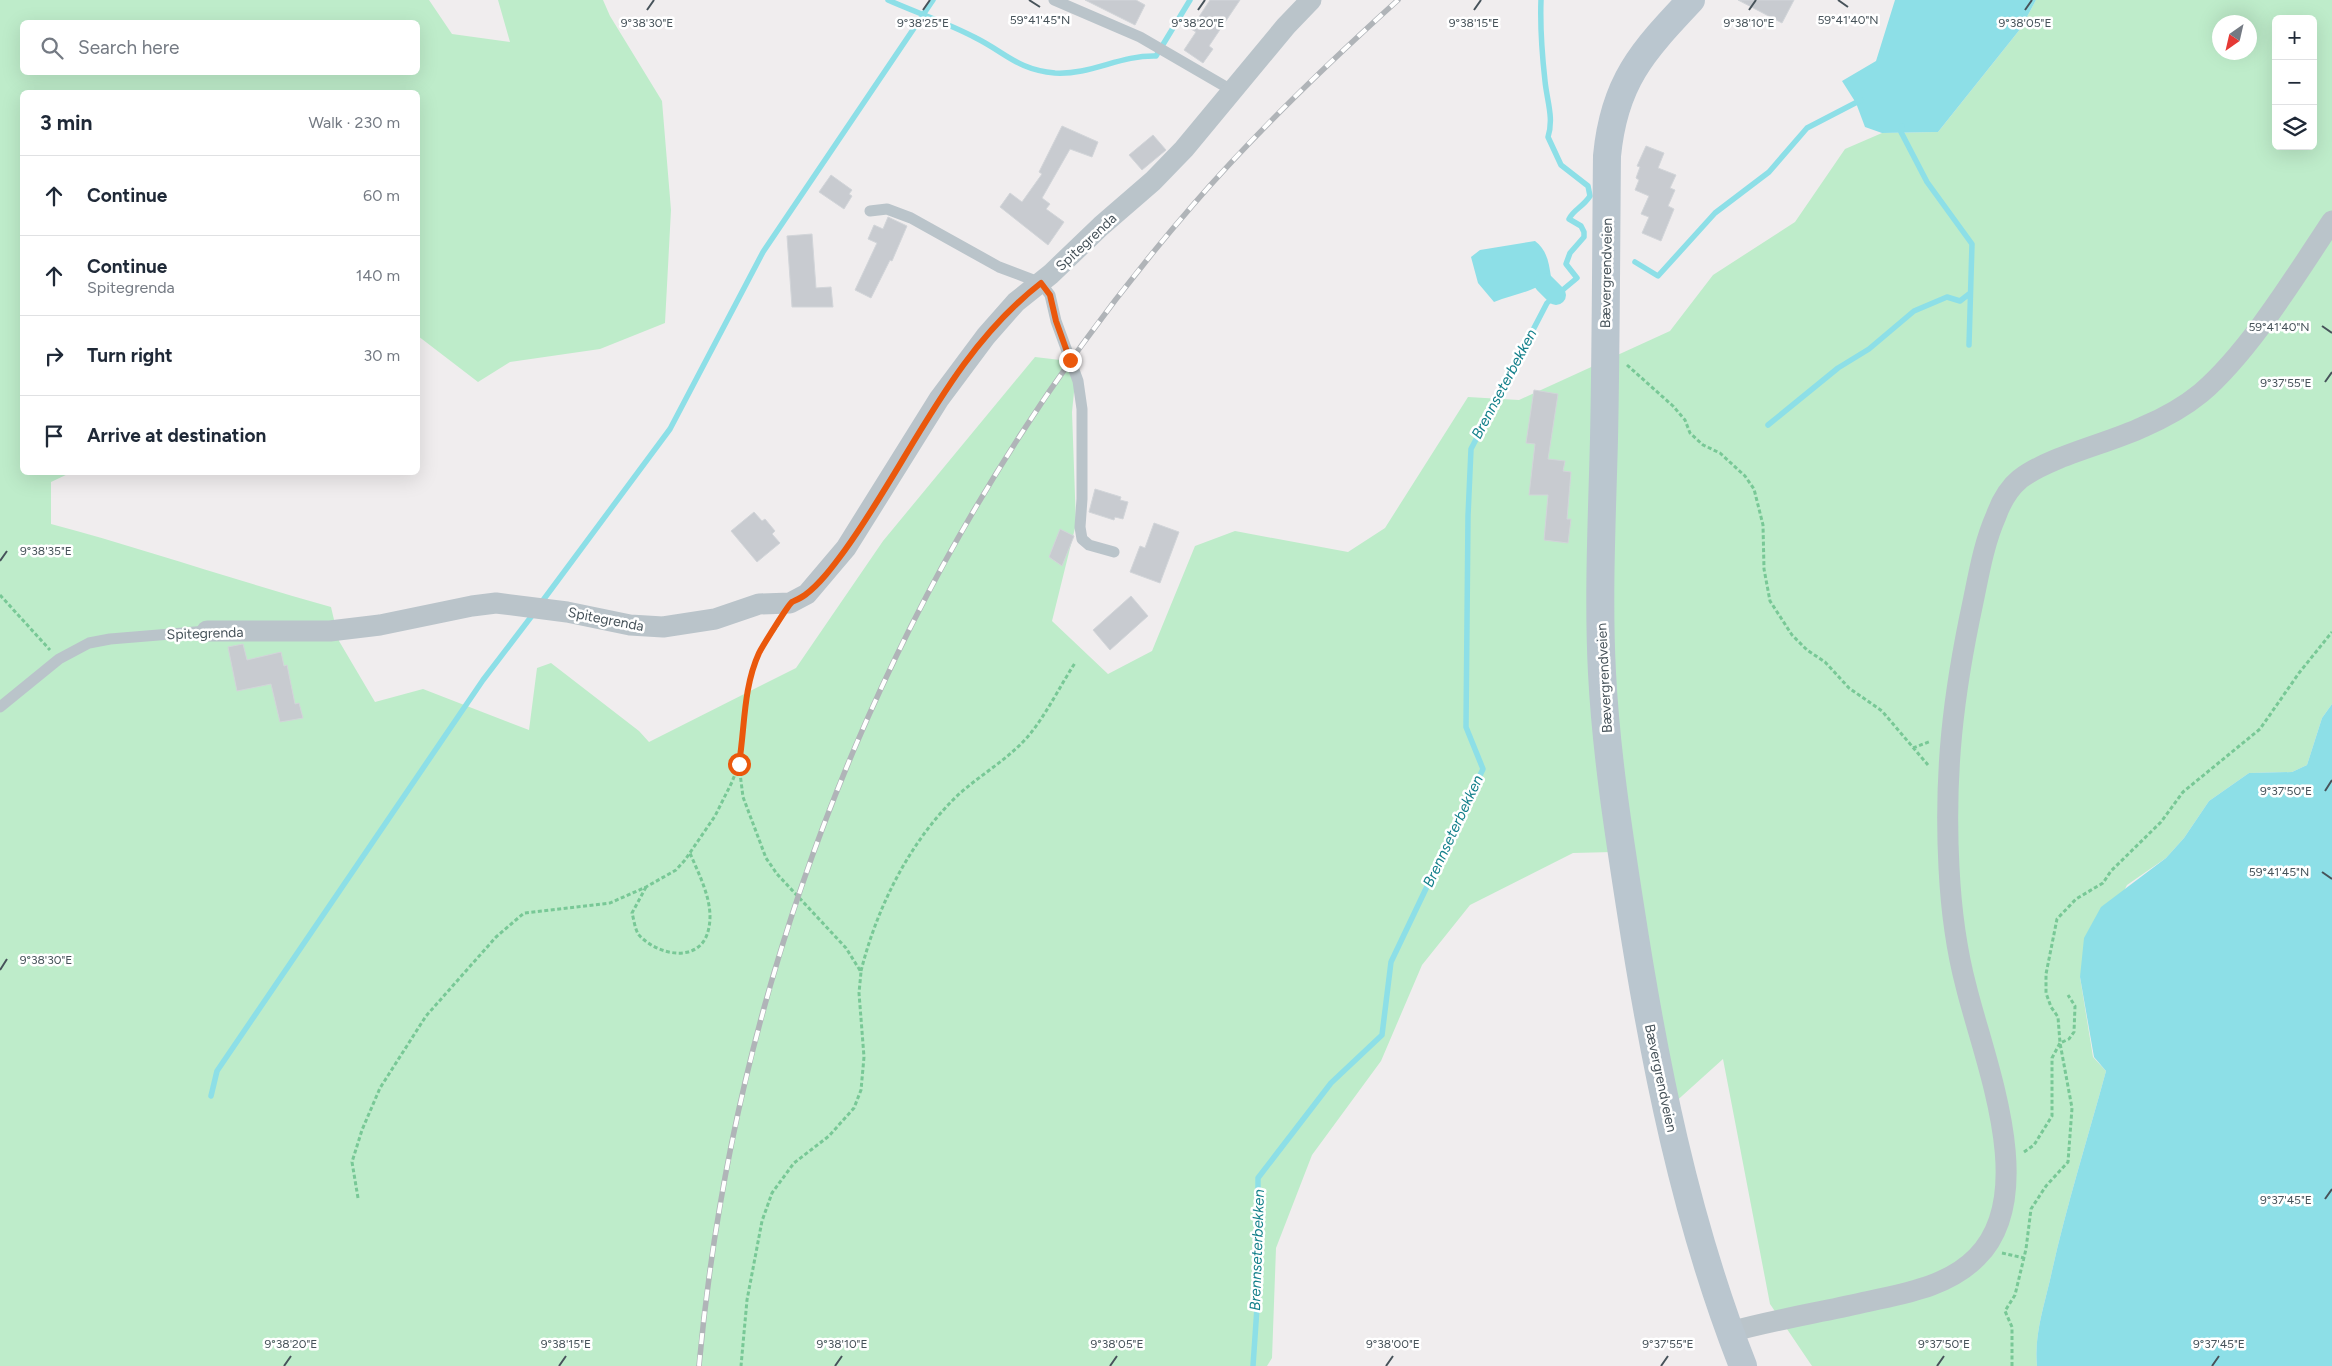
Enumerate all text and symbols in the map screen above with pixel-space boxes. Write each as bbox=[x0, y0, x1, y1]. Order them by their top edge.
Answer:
text: 59°41'45"N bbox=[1010, 13, 1070, 27]
text: 59°41'40"N bbox=[1817, 13, 1879, 27]
north arrow bbox=[2212, 15, 2257, 60]
map controls bbox=[2272, 15, 2317, 150]
button: + bbox=[2272, 15, 2317, 60]
text: 9°38'30"E bbox=[621, 16, 673, 30]
text: 9°38'25"E bbox=[897, 16, 949, 30]
text: 9°38'20"E bbox=[1172, 16, 1224, 30]
text: 9°38'15"E bbox=[1449, 16, 1499, 30]
text: 9°38'10"E bbox=[1723, 16, 1775, 30]
text: 9°38'05"E bbox=[1998, 16, 2052, 30]
search box bbox=[20, 20, 420, 75]
icon: search bbox=[38, 34, 66, 62]
text: Search here bbox=[78, 36, 180, 59]
button: − bbox=[2272, 60, 2317, 105]
button: layers bbox=[2272, 105, 2317, 150]
text: 3 min bbox=[40, 110, 92, 135]
text: Walk · 230 m bbox=[308, 113, 400, 132]
icon: ahead bbox=[40, 182, 68, 210]
text: Continue bbox=[87, 184, 167, 207]
text: 60 m bbox=[363, 186, 400, 205]
street label: Spitegrenda bbox=[1052, 210, 1120, 275]
street label: Bævergrendveien bbox=[1597, 218, 1616, 328]
text: Continue bbox=[87, 255, 167, 278]
icon: ahead bbox=[40, 262, 68, 290]
text: 140 m bbox=[356, 266, 400, 285]
text: Spitegrenda bbox=[87, 278, 175, 297]
text: 59°41'40"N bbox=[2248, 320, 2310, 334]
water label: Brennseterbekken bbox=[1468, 326, 1540, 442]
icon: right bbox=[40, 342, 68, 370]
text: Turn right bbox=[87, 344, 173, 367]
text: 30 m bbox=[363, 346, 400, 365]
route end bbox=[1059, 349, 1082, 372]
text: 9°37'55"E bbox=[2260, 376, 2312, 390]
icon: arrive bbox=[40, 422, 68, 450]
text: Arrive at destination bbox=[87, 424, 266, 447]
text: 9°38'35"E bbox=[20, 544, 72, 558]
street label: Spitegrenda bbox=[567, 604, 645, 635]
street label: Bævergrendveien bbox=[1593, 622, 1616, 733]
street label: Spitegrenda bbox=[166, 624, 244, 643]
route start bbox=[728, 753, 751, 776]
water label: Brennseterbekken bbox=[1419, 772, 1487, 890]
text: 9°37'50"E bbox=[2260, 784, 2312, 798]
text: 59°41'45"N bbox=[2249, 865, 2309, 879]
text: 9°38'30"E bbox=[20, 953, 72, 967]
street label: Bævergrendveien bbox=[1641, 1022, 1680, 1134]
water label: Brennseterbekken bbox=[1246, 1189, 1268, 1311]
text: 9°37'45"E bbox=[2260, 1193, 2312, 1207]
text: 9°38'20"E bbox=[265, 1337, 317, 1351]
text: 9°38'15"E bbox=[541, 1337, 591, 1351]
text: 9°38'10"E bbox=[816, 1337, 868, 1351]
text: 9°38'05"E bbox=[1090, 1337, 1144, 1351]
text: 9°38'00"E bbox=[1366, 1337, 1420, 1351]
text: 9°37'55"E bbox=[1642, 1337, 1694, 1351]
text: 9°37'50"E bbox=[1918, 1337, 1970, 1351]
text: 9°37'45"E bbox=[2193, 1337, 2245, 1351]

